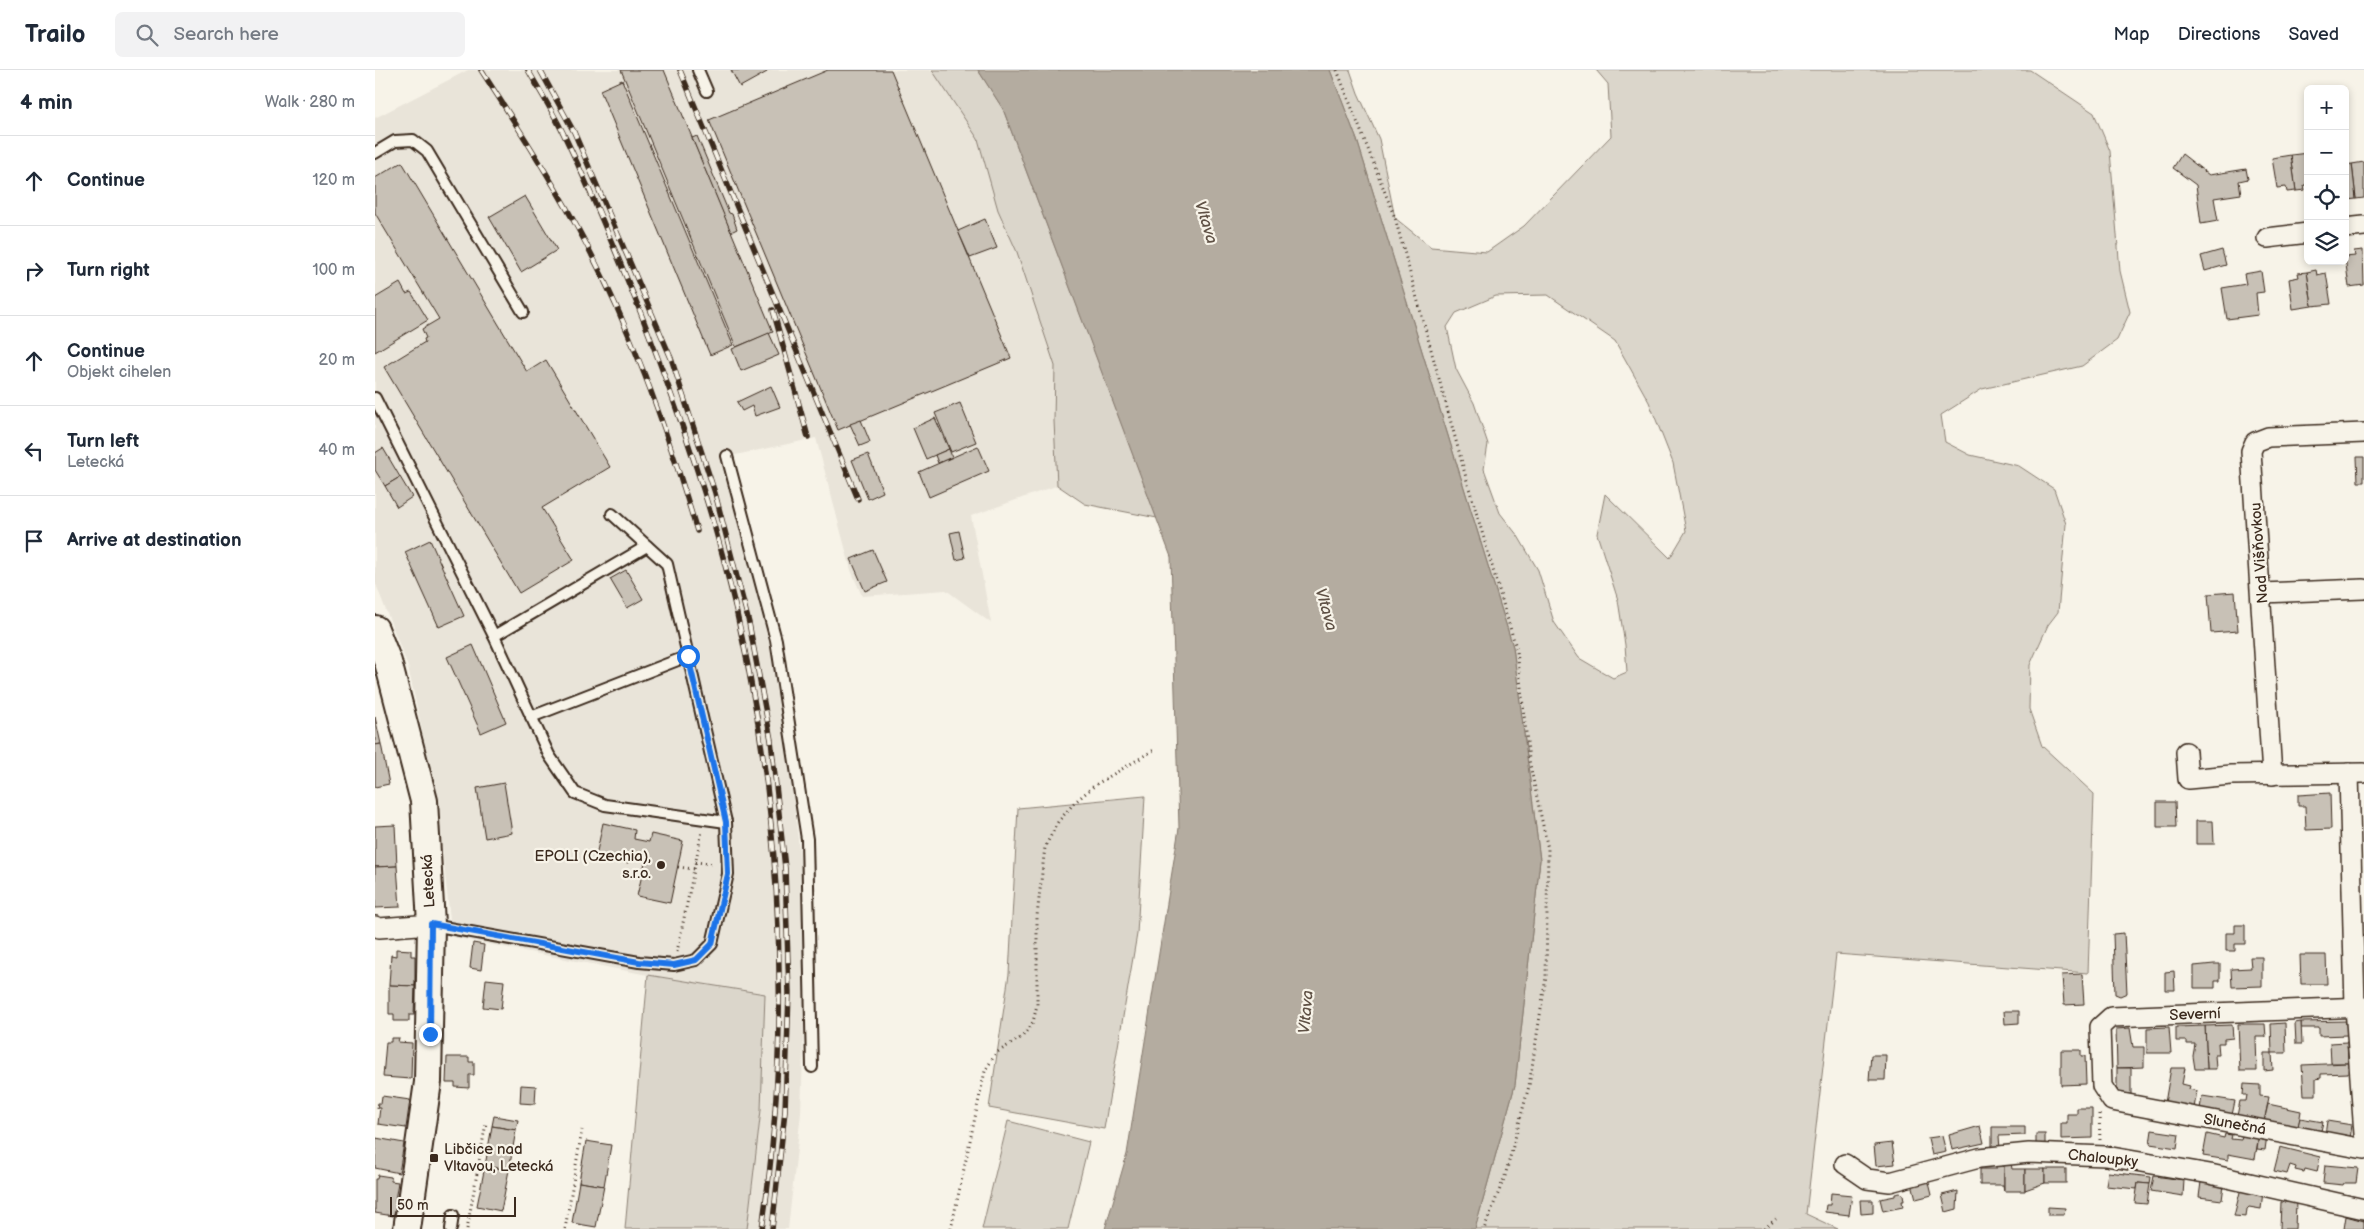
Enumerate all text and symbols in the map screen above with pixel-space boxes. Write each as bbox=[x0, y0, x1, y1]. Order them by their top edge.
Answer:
search box bbox=[115, 12, 465, 57]
text: Trailo bbox=[25, 20, 85, 49]
icon: search bbox=[133, 21, 161, 49]
text: Search here bbox=[173, 23, 279, 46]
text: Map bbox=[2114, 24, 2150, 45]
text: Directions bbox=[2178, 24, 2260, 45]
text: Saved bbox=[2288, 24, 2339, 45]
map controls bbox=[2304, 85, 2349, 265]
button: + bbox=[2304, 85, 2349, 130]
text: 4 min bbox=[20, 90, 73, 115]
text: Walk · 280 m bbox=[265, 93, 355, 112]
button: − bbox=[2304, 130, 2349, 175]
icon: ahead bbox=[20, 167, 48, 195]
text: Continue bbox=[67, 169, 145, 192]
text: 120 m bbox=[312, 171, 355, 190]
button: locate bbox=[2304, 175, 2349, 220]
water label: Vltava bbox=[1190, 199, 1221, 246]
button: layers bbox=[2304, 220, 2349, 265]
icon: right bbox=[20, 257, 48, 285]
text: Turn right bbox=[67, 259, 150, 282]
text: 100 m bbox=[312, 261, 355, 280]
text: Continue bbox=[67, 340, 145, 363]
icon: ahead bbox=[20, 347, 48, 375]
text: 20 m bbox=[319, 351, 355, 370]
text: Objekt cihelen bbox=[67, 363, 171, 382]
text: Turn left bbox=[67, 430, 139, 453]
icon: left bbox=[20, 437, 48, 465]
text: 40 m bbox=[318, 441, 355, 460]
text: Letecká bbox=[67, 453, 124, 472]
street label: Nad Višňovkou bbox=[2246, 502, 2273, 604]
icon: arrive bbox=[20, 527, 48, 555]
text: Arrive at destination bbox=[67, 529, 242, 552]
water label: Vltava bbox=[1310, 586, 1341, 633]
route start bbox=[677, 645, 700, 668]
place label: EPOLI (Czechia), s.r.o. bbox=[534, 847, 651, 883]
street label: Letecká bbox=[418, 854, 439, 908]
marker: EPOLI (Czechia), s.r.o. bbox=[655, 859, 667, 871]
water label: Vltava bbox=[1295, 990, 1318, 1035]
street label: Severní bbox=[2169, 1004, 2221, 1025]
route end bbox=[419, 1023, 442, 1046]
street label: Slunečná bbox=[2202, 1110, 2268, 1139]
place label: Libčice nad Vltavou, Letecká bbox=[444, 1140, 554, 1176]
street label: Chaloupky bbox=[2067, 1145, 2139, 1172]
marker: Libčice nad Vltavou, Letecká bbox=[428, 1152, 440, 1164]
scale bar bbox=[390, 1194, 516, 1217]
text: 50 m bbox=[397, 1197, 429, 1214]

